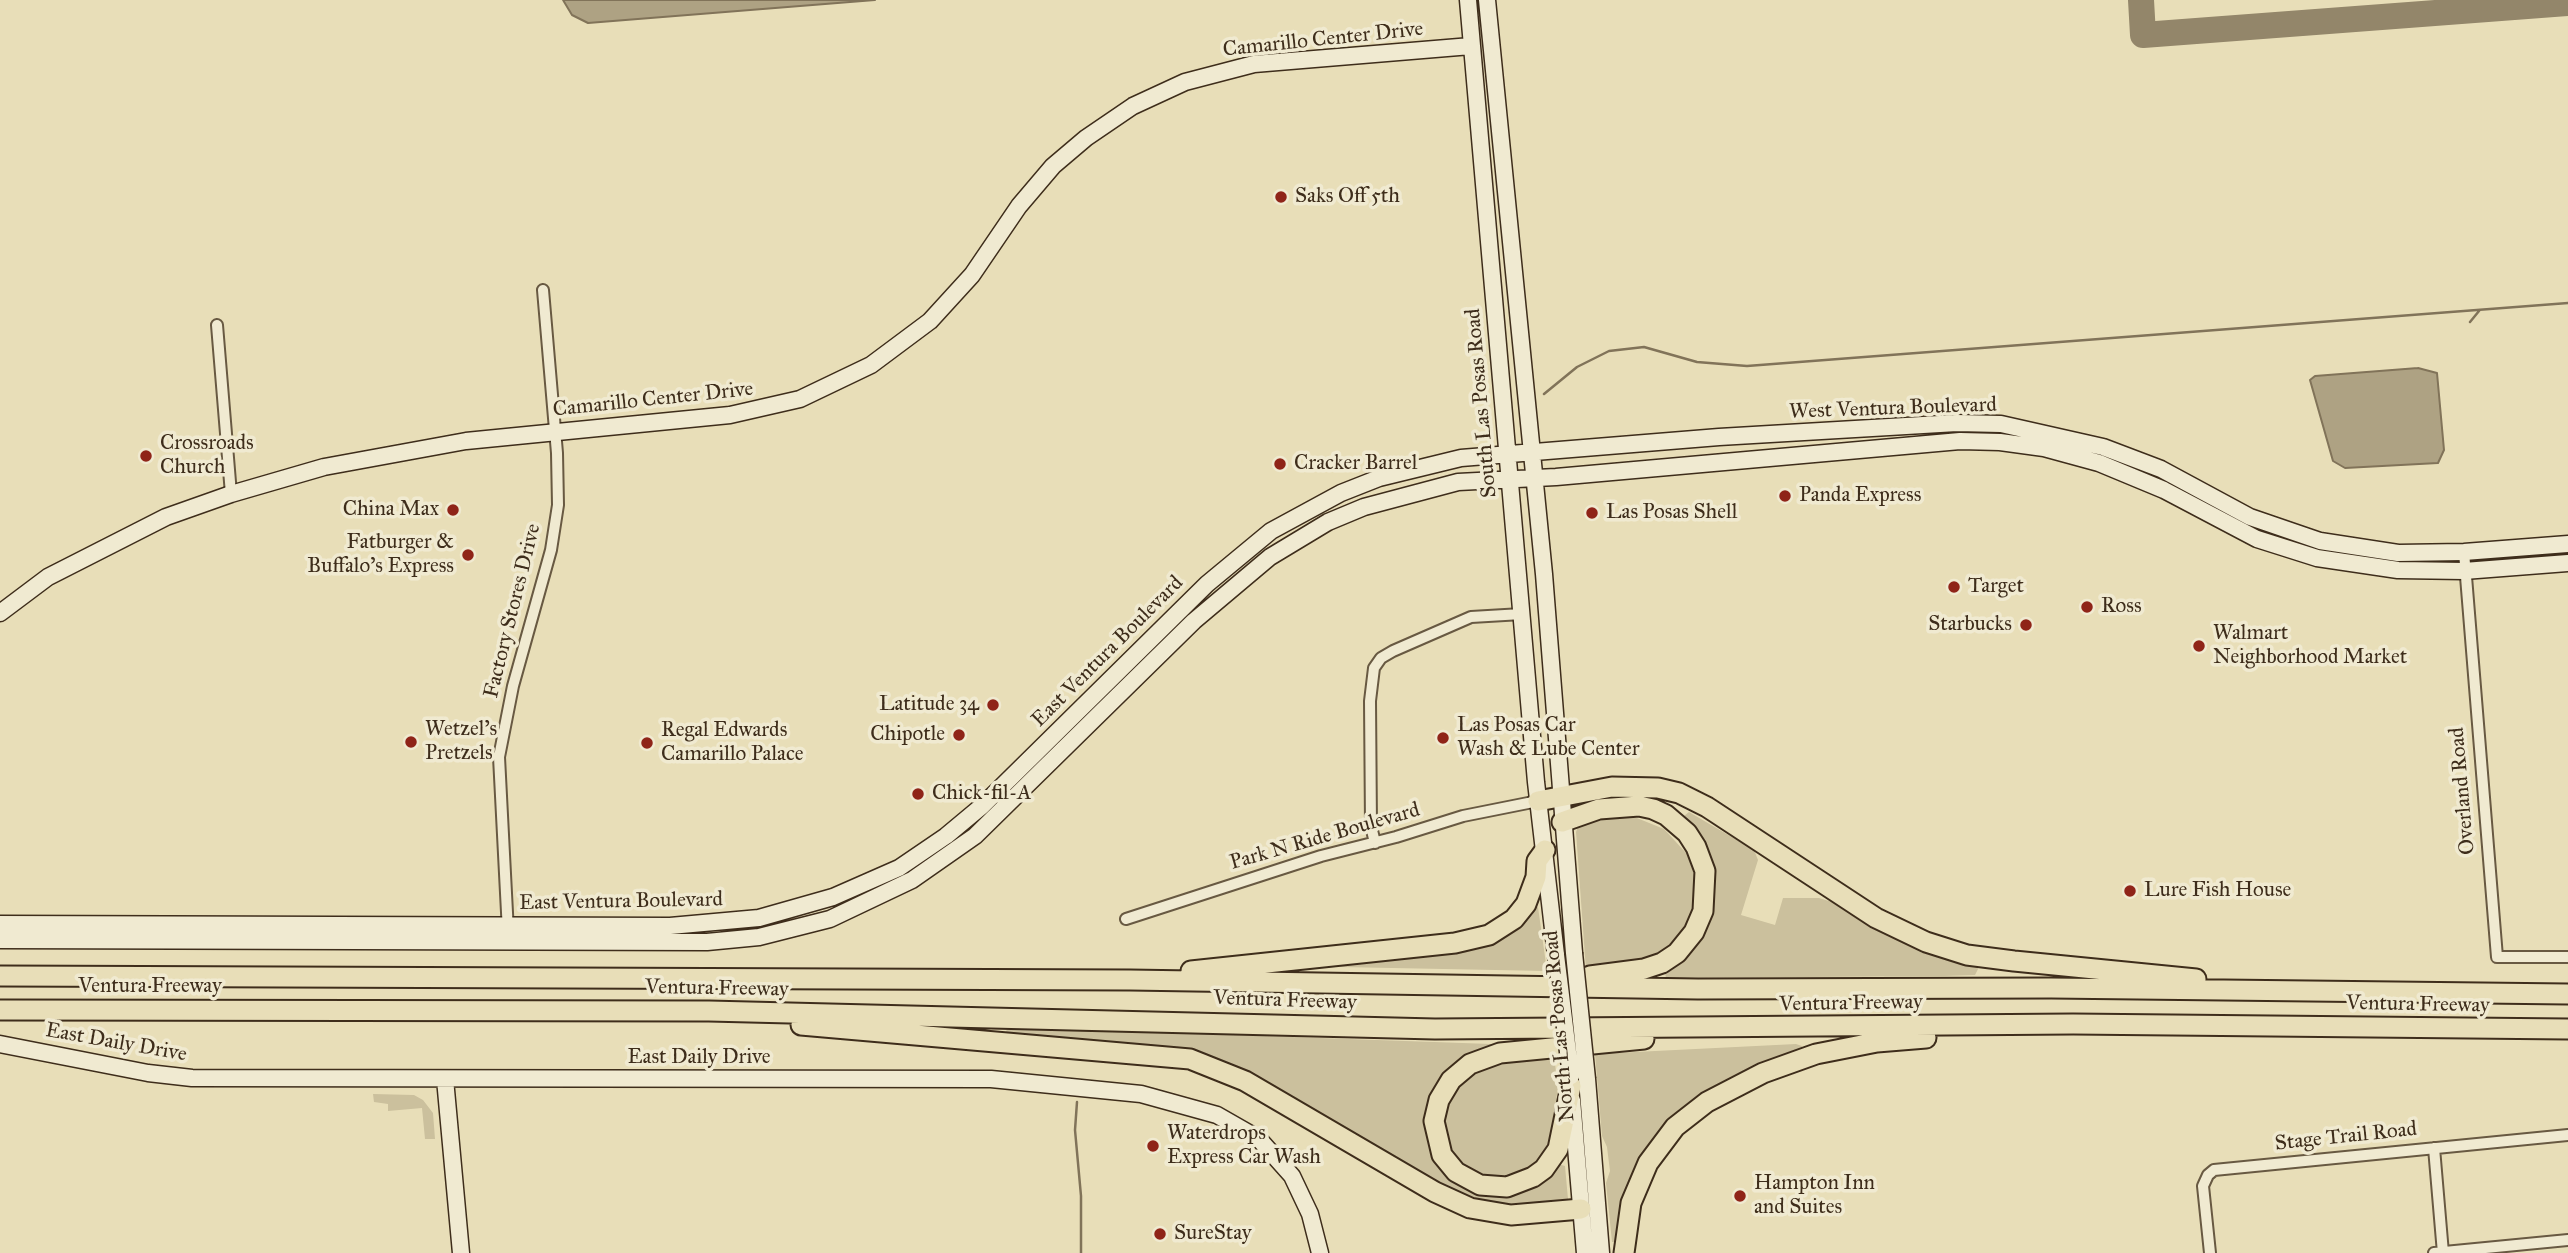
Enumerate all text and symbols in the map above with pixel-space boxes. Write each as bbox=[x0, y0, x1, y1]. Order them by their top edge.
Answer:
street label: Camarillo Center Drive bbox=[1222, 17, 1424, 63]
place label: Saks Off 5th bbox=[1295, 184, 1400, 210]
marker: Saks Off 5th bbox=[1273, 189, 1289, 205]
street label: South Las Posas Road bbox=[1461, 307, 1503, 499]
street label: Camarillo Center Drive bbox=[552, 377, 754, 423]
street label: West Ventura Boulevard bbox=[1789, 393, 1997, 425]
place label: Crossroads Church bbox=[160, 431, 254, 481]
marker: Crossroads Church bbox=[138, 448, 154, 464]
place label: Cracker Barrel bbox=[1294, 451, 1417, 477]
marker: Cracker Barrel bbox=[1272, 456, 1288, 472]
place label: Panda Express bbox=[1799, 483, 1921, 509]
marker: Panda Express bbox=[1777, 488, 1793, 504]
place label: China Max bbox=[343, 497, 439, 523]
place label: Las Posas Shell bbox=[1606, 500, 1737, 526]
marker: China Max bbox=[445, 502, 461, 518]
marker: Las Posas Shell bbox=[1584, 505, 1600, 521]
street label: Factory Stores Drive bbox=[479, 521, 547, 701]
place label: Fatburger & Buffalo's Express bbox=[307, 530, 454, 580]
marker: Fatburger & Buffalo's Express bbox=[460, 547, 476, 563]
street label: East Ventura Boulevard bbox=[1027, 571, 1189, 733]
place label: Target bbox=[1968, 574, 2024, 600]
marker: Target bbox=[1946, 579, 1962, 595]
place label: Ross bbox=[2101, 594, 2142, 620]
marker: Ross bbox=[2079, 599, 2095, 615]
place label: Starbucks bbox=[1928, 612, 2012, 638]
marker: Starbucks bbox=[2018, 617, 2034, 633]
place label: Walmart Neighborhood Market bbox=[2213, 621, 2407, 671]
marker: Walmart Neighborhood Market bbox=[2191, 638, 2207, 654]
place label: Latitude 34 bbox=[879, 692, 979, 718]
marker: Latitude 34 bbox=[985, 697, 1001, 713]
place label: Las Posas Car Wash & Lube Center bbox=[1457, 713, 1640, 763]
place label: Wetzel's Pretzels bbox=[425, 717, 497, 767]
place label: Regal Edwards Camarillo Palace bbox=[661, 718, 804, 768]
place label: Chipotle bbox=[870, 722, 945, 748]
street label: Overland Road bbox=[2445, 726, 2481, 856]
marker: Chipotle bbox=[951, 727, 967, 743]
marker: Las Posas Car Wash & Lube Center bbox=[1435, 730, 1451, 746]
marker: Wetzel's Pretzels bbox=[403, 734, 419, 750]
marker: Regal Edwards Camarillo Palace bbox=[639, 735, 655, 751]
place label: Chick-fil-A bbox=[932, 781, 1032, 807]
marker: Chick-fil-A bbox=[910, 786, 926, 802]
street label: Park N Ride Boulevard bbox=[1227, 798, 1423, 876]
place label: Lure Fish House bbox=[2144, 878, 2291, 904]
marker: Lure Fish House bbox=[2122, 883, 2138, 899]
street label: East Ventura Boulevard bbox=[519, 888, 723, 916]
street label: North Las Posas Road bbox=[1539, 929, 1581, 1123]
street label: Ventura Freeway bbox=[78, 974, 222, 1000]
street label: Ventura Freeway bbox=[645, 975, 789, 1003]
street label: Ventura Freeway bbox=[1213, 986, 1357, 1016]
street label: Ventura Freeway bbox=[1779, 990, 1923, 1018]
street label: Ventura Freeway bbox=[2346, 991, 2490, 1019]
street label: East Daily Drive bbox=[43, 1018, 189, 1068]
street label: East Daily Drive bbox=[627, 1045, 771, 1071]
street label: Stage Trail Road bbox=[2274, 1117, 2418, 1157]
place label: Waterdrops Express Car Wash bbox=[1167, 1121, 1321, 1171]
marker: Waterdrops Express Car Wash bbox=[1145, 1138, 1161, 1154]
place label: Hampton Inn and Suites bbox=[1754, 1171, 1875, 1221]
marker: Hampton Inn and Suites bbox=[1732, 1188, 1748, 1204]
place label: SureStay bbox=[1174, 1221, 1252, 1247]
marker: SureStay bbox=[1152, 1226, 1168, 1242]

